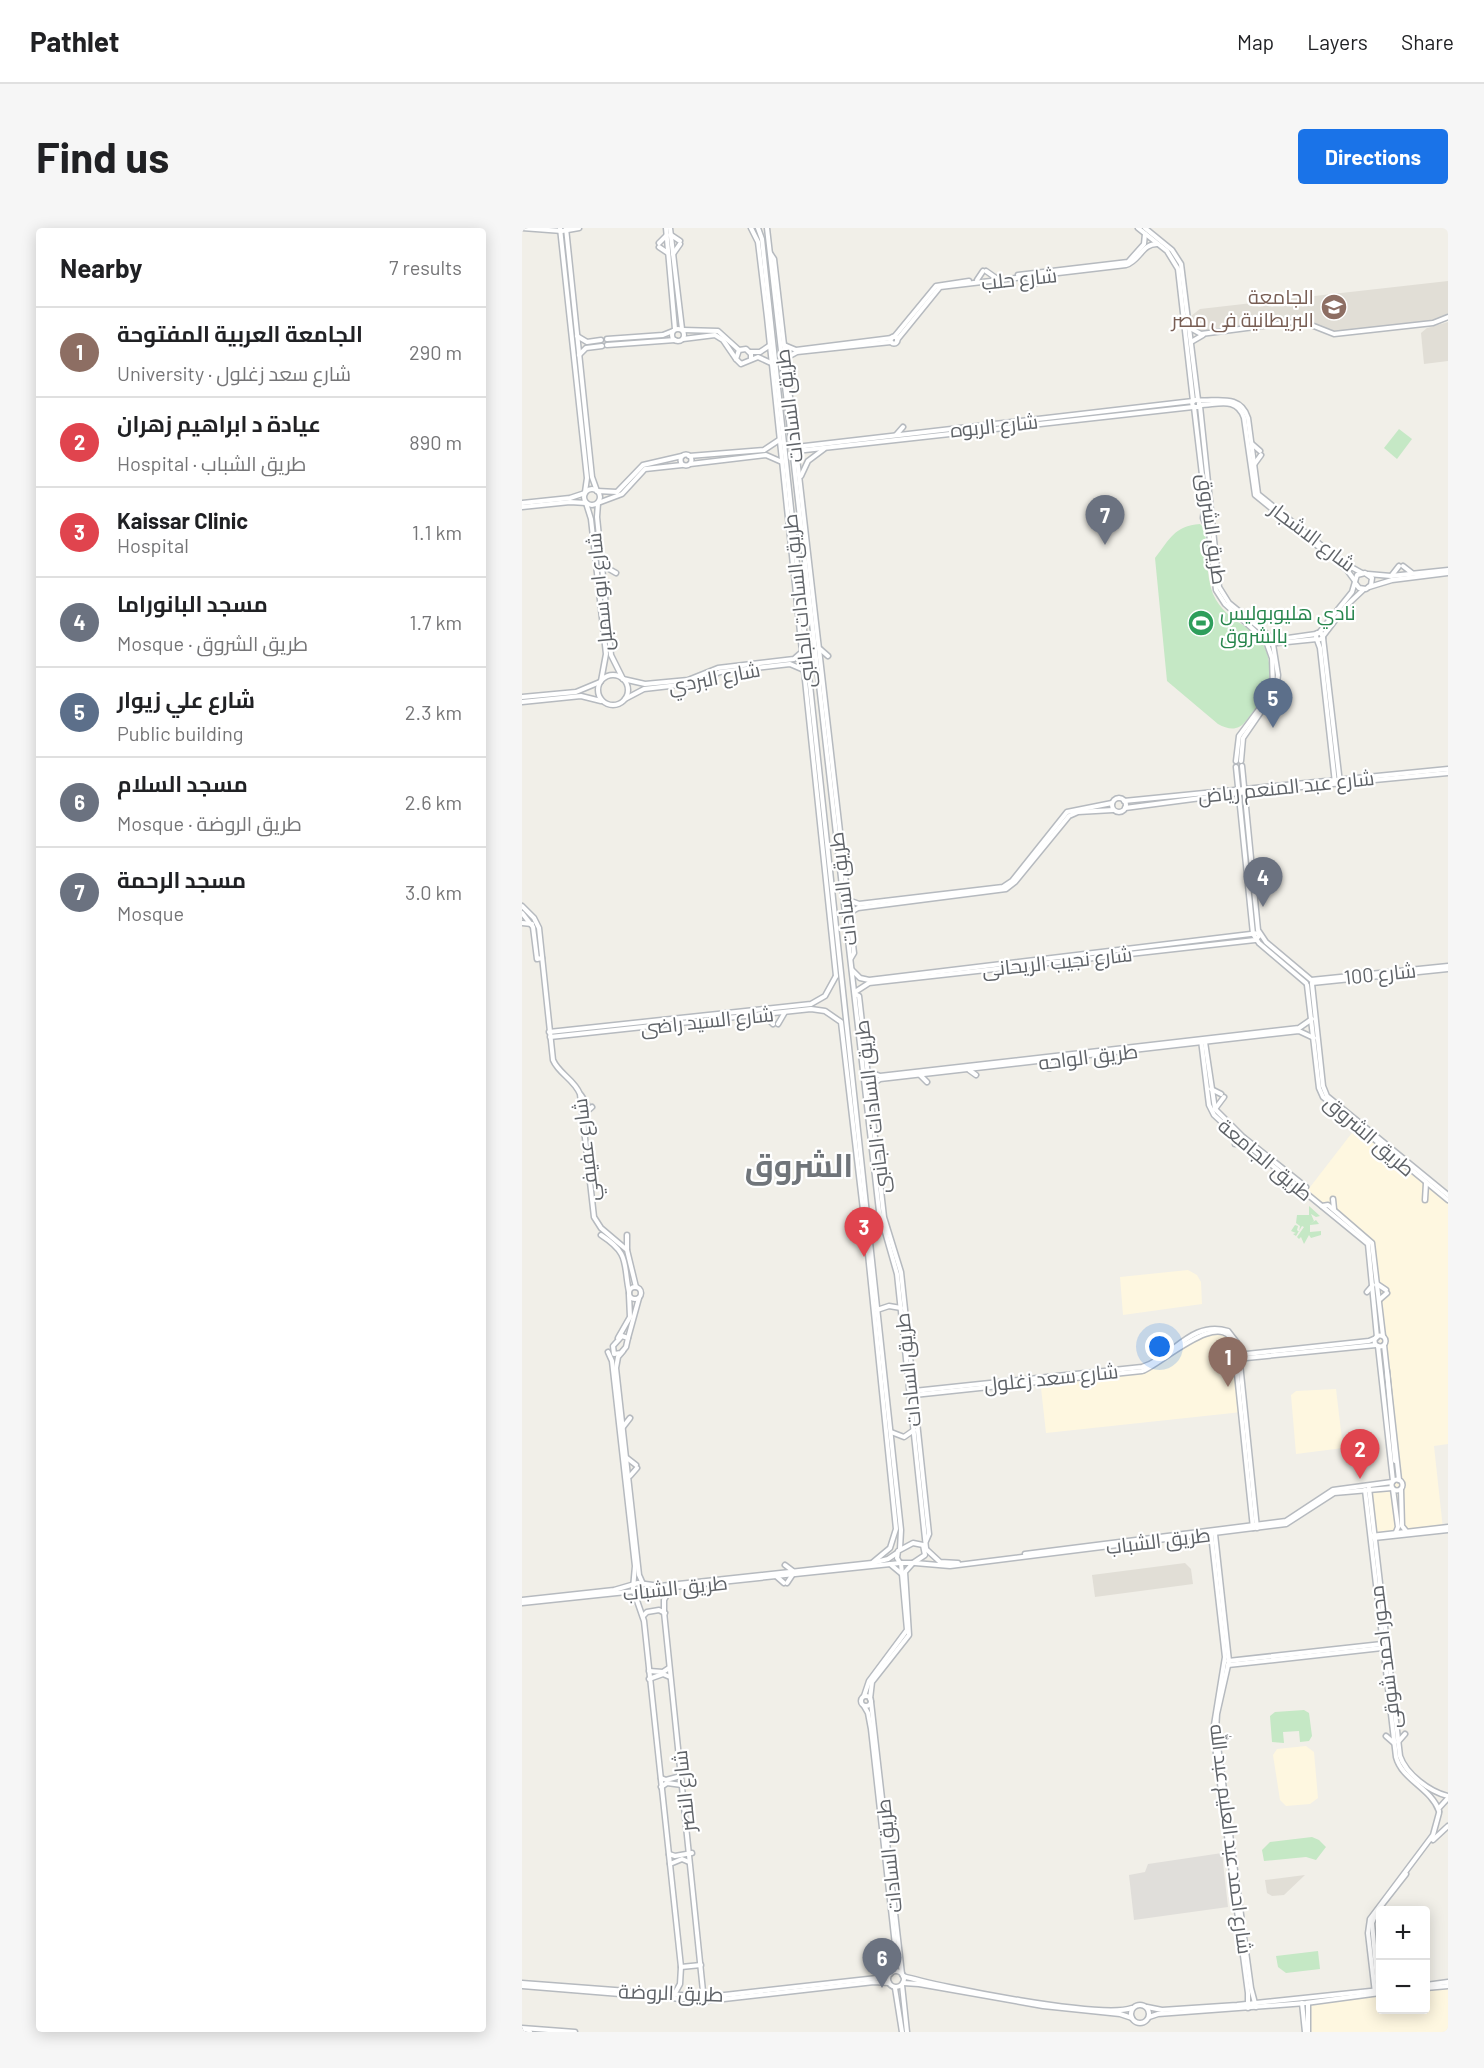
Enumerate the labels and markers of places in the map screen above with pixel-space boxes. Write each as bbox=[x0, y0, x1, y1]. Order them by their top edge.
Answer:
place label: الجامعة البريطانية فى مصر bbox=[1171, 284, 1314, 333]
school or university icon: الجامعة البريطانية فى مصر bbox=[1319, 292, 1349, 322]
pin: 7 bbox=[1086, 496, 1124, 545]
place label: نادي هليوبوليس بالشروق bbox=[1220, 600, 1356, 649]
sports icon: نادي هليوبوليس بالشروق bbox=[1186, 608, 1216, 638]
pin: 5 bbox=[1254, 678, 1293, 728]
pin: 4 bbox=[1244, 858, 1282, 907]
pin: 3 bbox=[844, 1208, 884, 1257]
pin: 1 bbox=[1208, 1338, 1248, 1387]
pin: 2 bbox=[1340, 1430, 1380, 1479]
pin: 6 bbox=[862, 1938, 902, 1988]

